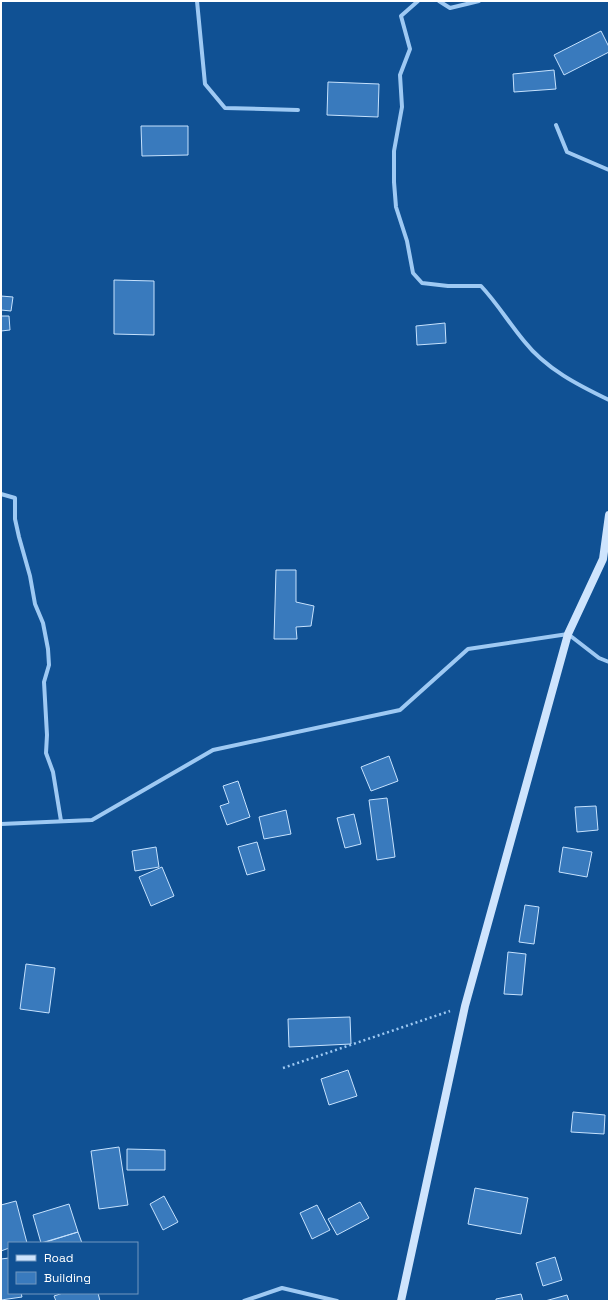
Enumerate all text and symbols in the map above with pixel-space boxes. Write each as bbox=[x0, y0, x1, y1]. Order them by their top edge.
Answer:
legend bbox=[8, 1242, 138, 1294]
text: Road bbox=[44, 1250, 73, 1266]
text: Building bbox=[44, 1270, 91, 1286]

